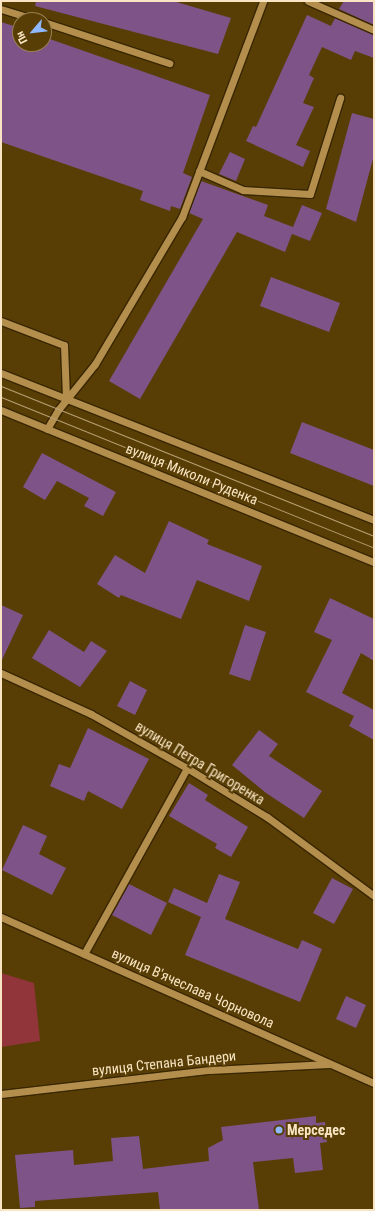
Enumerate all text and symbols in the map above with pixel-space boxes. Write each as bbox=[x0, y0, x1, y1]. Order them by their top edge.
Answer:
north arrow bbox=[12, 12, 52, 52]
text: Пн bbox=[13, 29, 30, 46]
street label: вулиця Миколи Руденка bbox=[124, 440, 260, 508]
street label: вулиця Петра Григоренка bbox=[132, 718, 268, 808]
street label: вулиця В'ячеслава Чорновола bbox=[109, 945, 277, 1031]
street label: вулиця Степана Бандери bbox=[91, 1047, 237, 1079]
place label: Мерседес bbox=[287, 1122, 345, 1138]
marker: Мерседес bbox=[274, 1125, 284, 1135]

